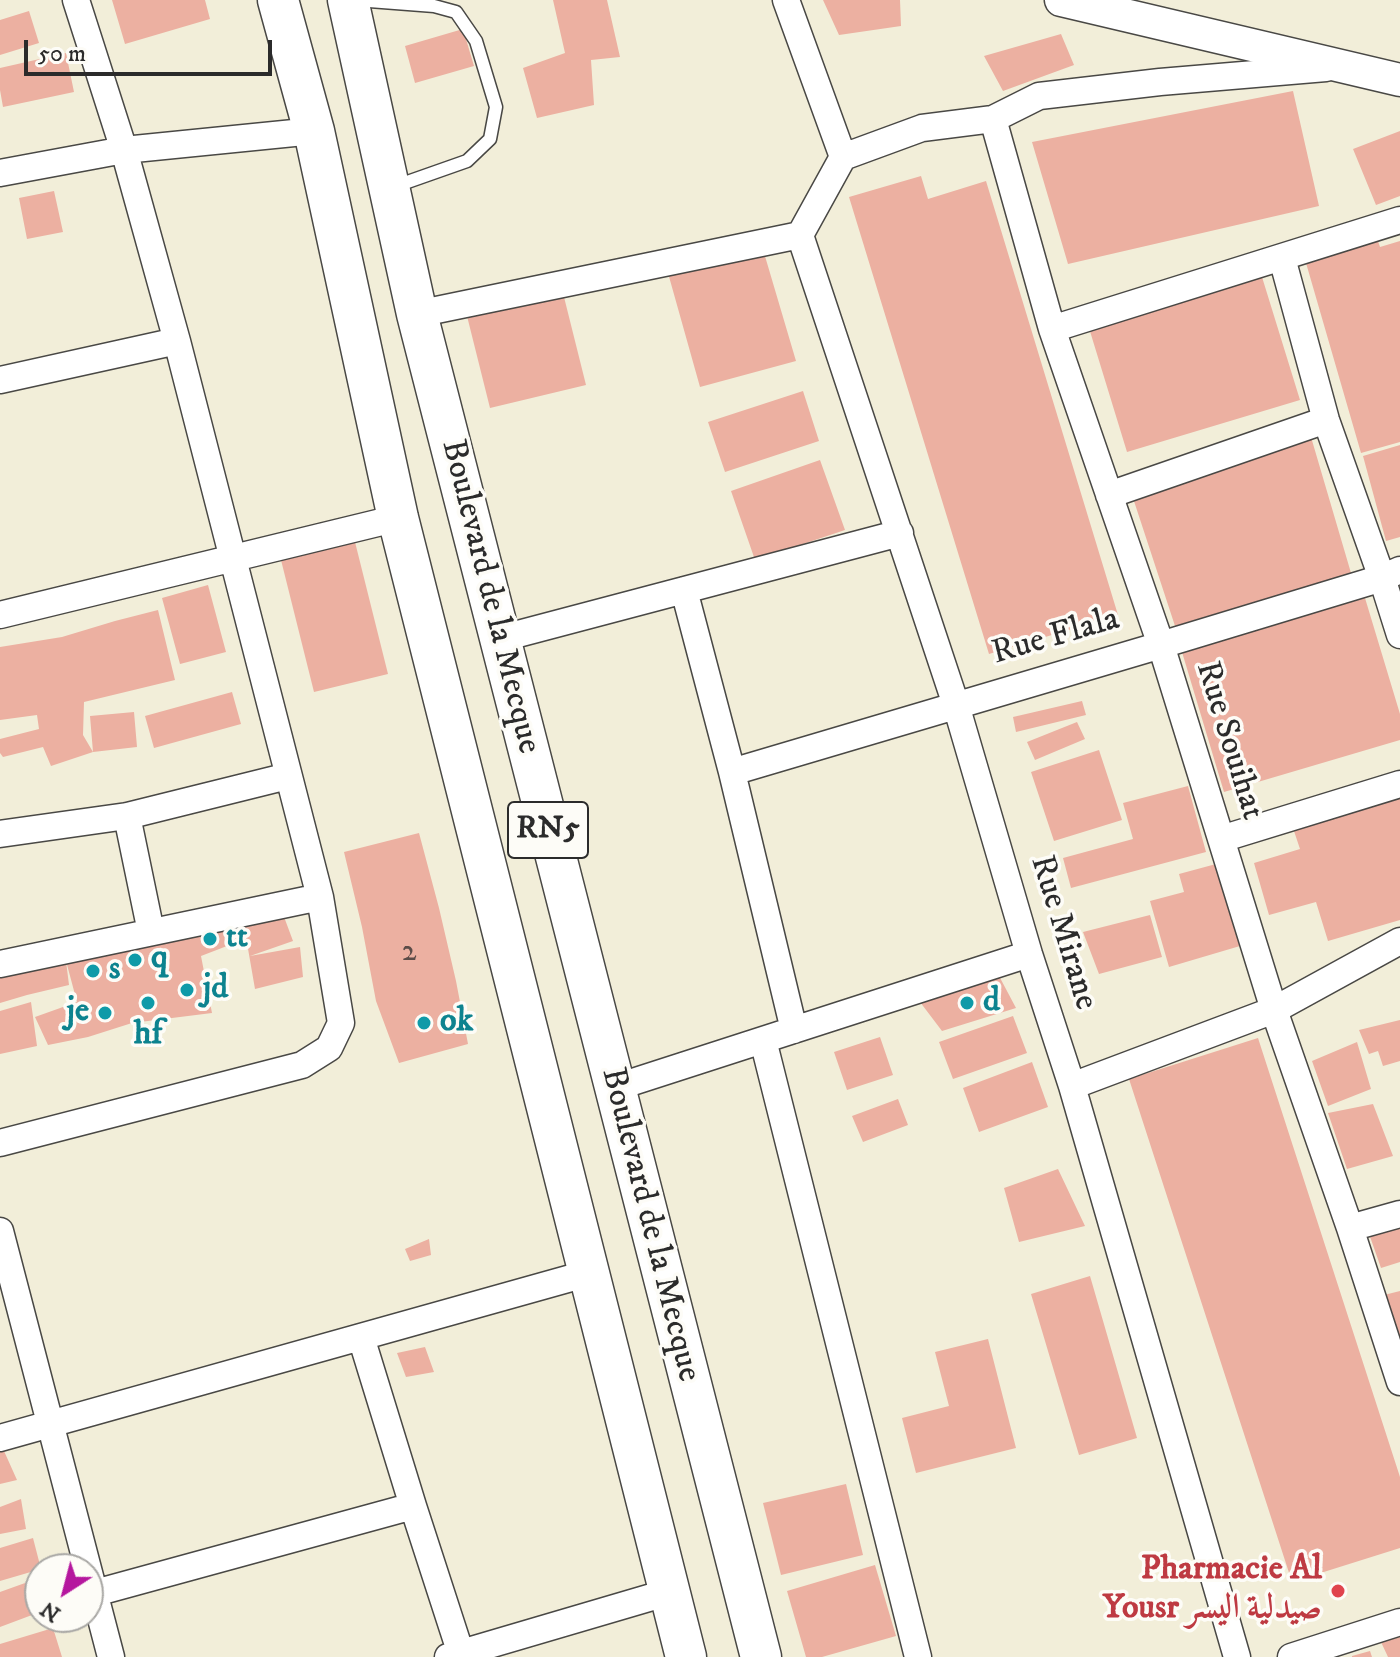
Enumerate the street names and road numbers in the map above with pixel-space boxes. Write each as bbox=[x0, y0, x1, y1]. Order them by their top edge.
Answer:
street label: Boulevard de la Mecque bbox=[430, 436, 548, 758]
street label: Rue Flala bbox=[988, 600, 1124, 676]
street label: Rue Souihat bbox=[1185, 657, 1271, 825]
road number: RN5 bbox=[508, 802, 588, 858]
street label: Rue Mirane bbox=[1019, 851, 1105, 1015]
street label: Boulevard de la Mecque bbox=[590, 1064, 708, 1386]

